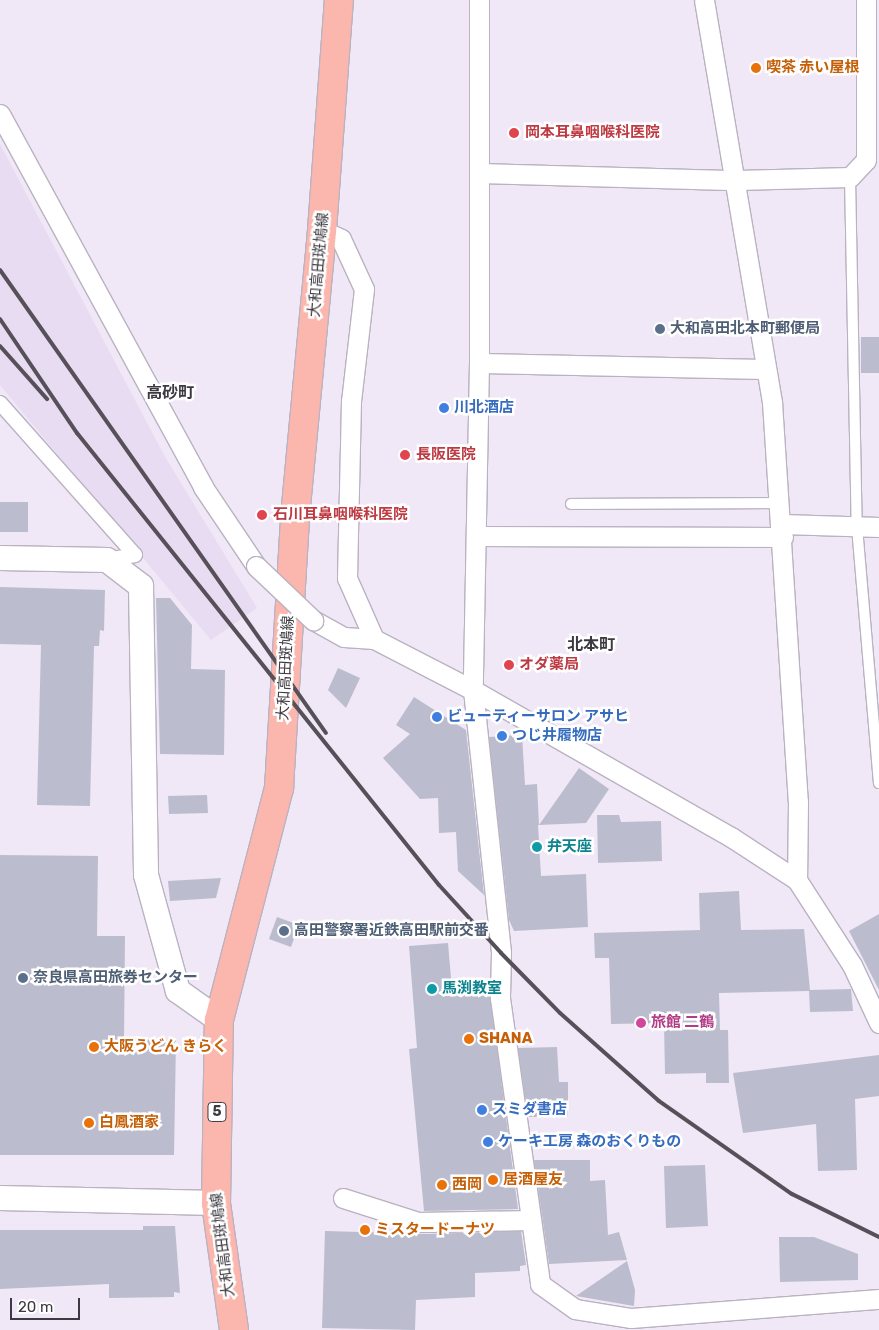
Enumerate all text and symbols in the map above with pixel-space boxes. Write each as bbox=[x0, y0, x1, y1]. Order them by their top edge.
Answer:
place label: 喫茶 赤い屋根 bbox=[766, 59, 859, 77]
marker: 喫茶 赤い屋根 bbox=[750, 62, 762, 74]
place label: 岡本耳鼻咽喉科医院 bbox=[525, 124, 660, 142]
marker: 岡本耳鼻咽喉科医院 bbox=[507, 126, 521, 140]
street label: 大和高田斑鳩線 bbox=[305, 212, 333, 318]
place label: 大和高田北本町郵便局 bbox=[670, 320, 820, 338]
marker: 大和高田北本町郵便局 bbox=[654, 323, 666, 335]
district label: 高砂町 bbox=[146, 383, 194, 403]
place label: 川北酒店 bbox=[454, 399, 514, 417]
marker: 川北酒店 bbox=[438, 402, 450, 414]
place label: 長阪医院 bbox=[416, 446, 476, 464]
marker: 長阪医院 bbox=[398, 448, 412, 462]
place label: 石川耳鼻咽喉科医院 bbox=[273, 506, 408, 524]
marker: 石川耳鼻咽喉科医院 bbox=[255, 508, 269, 522]
street label: 大和高田斑鳩線 bbox=[274, 615, 298, 721]
district label: 北本町 bbox=[567, 635, 615, 655]
place label: オダ薬局 bbox=[519, 656, 579, 674]
marker: オダ薬局 bbox=[503, 659, 515, 671]
place label: ビューティーサロン アサヒ bbox=[447, 708, 630, 726]
marker: ビューティーサロン アサヒ bbox=[431, 711, 443, 723]
place label: つじ井履物店 bbox=[512, 727, 602, 745]
marker: つじ井履物店 bbox=[496, 730, 508, 742]
place label: 弁天座 bbox=[547, 838, 592, 856]
marker: 弁天座 bbox=[531, 841, 543, 853]
place label: 高田警察署近鉄高田駅前交番 bbox=[294, 922, 489, 940]
marker: 高田警察署近鉄高田駅前交番 bbox=[278, 925, 290, 937]
place label: 奈良県高田旅券センター bbox=[33, 969, 198, 987]
marker: 奈良県高田旅券センター bbox=[17, 972, 29, 984]
place label: 馬渕教室 bbox=[442, 980, 502, 998]
marker: 馬渕教室 bbox=[426, 983, 438, 995]
place label: 旅館 二鶴 bbox=[651, 1014, 714, 1032]
marker: 旅館 二鶴 bbox=[635, 1017, 647, 1029]
place label: SHANA bbox=[479, 1030, 532, 1048]
marker: SHANA bbox=[463, 1033, 475, 1045]
place label: 大阪うどん きらく bbox=[104, 1038, 227, 1056]
marker: 大阪うどん きらく bbox=[88, 1041, 100, 1053]
road number: 5 bbox=[207, 1100, 227, 1124]
place label: スミダ書店 bbox=[492, 1101, 567, 1119]
marker: スミダ書店 bbox=[476, 1104, 488, 1116]
place label: 白鳳酒家 bbox=[99, 1114, 159, 1132]
marker: 白鳳酒家 bbox=[83, 1117, 95, 1129]
place label: ケーキ工房 森のおくりもの bbox=[498, 1133, 681, 1151]
marker: ケーキ工房 森のおくりもの bbox=[482, 1136, 494, 1148]
place label: 居酒屋友 bbox=[503, 1171, 563, 1189]
marker: 居酒屋友 bbox=[487, 1174, 499, 1186]
place label: 西岡 bbox=[452, 1176, 482, 1194]
marker: 西岡 bbox=[436, 1179, 448, 1191]
street label: 大和高田斑鳩線 bbox=[208, 1192, 238, 1298]
place label: ミスタードーナツ bbox=[375, 1221, 495, 1239]
marker: ミスタードーナツ bbox=[359, 1224, 371, 1236]
scale bar bbox=[12, 1288, 82, 1320]
text: 20 m bbox=[18, 1298, 53, 1316]

